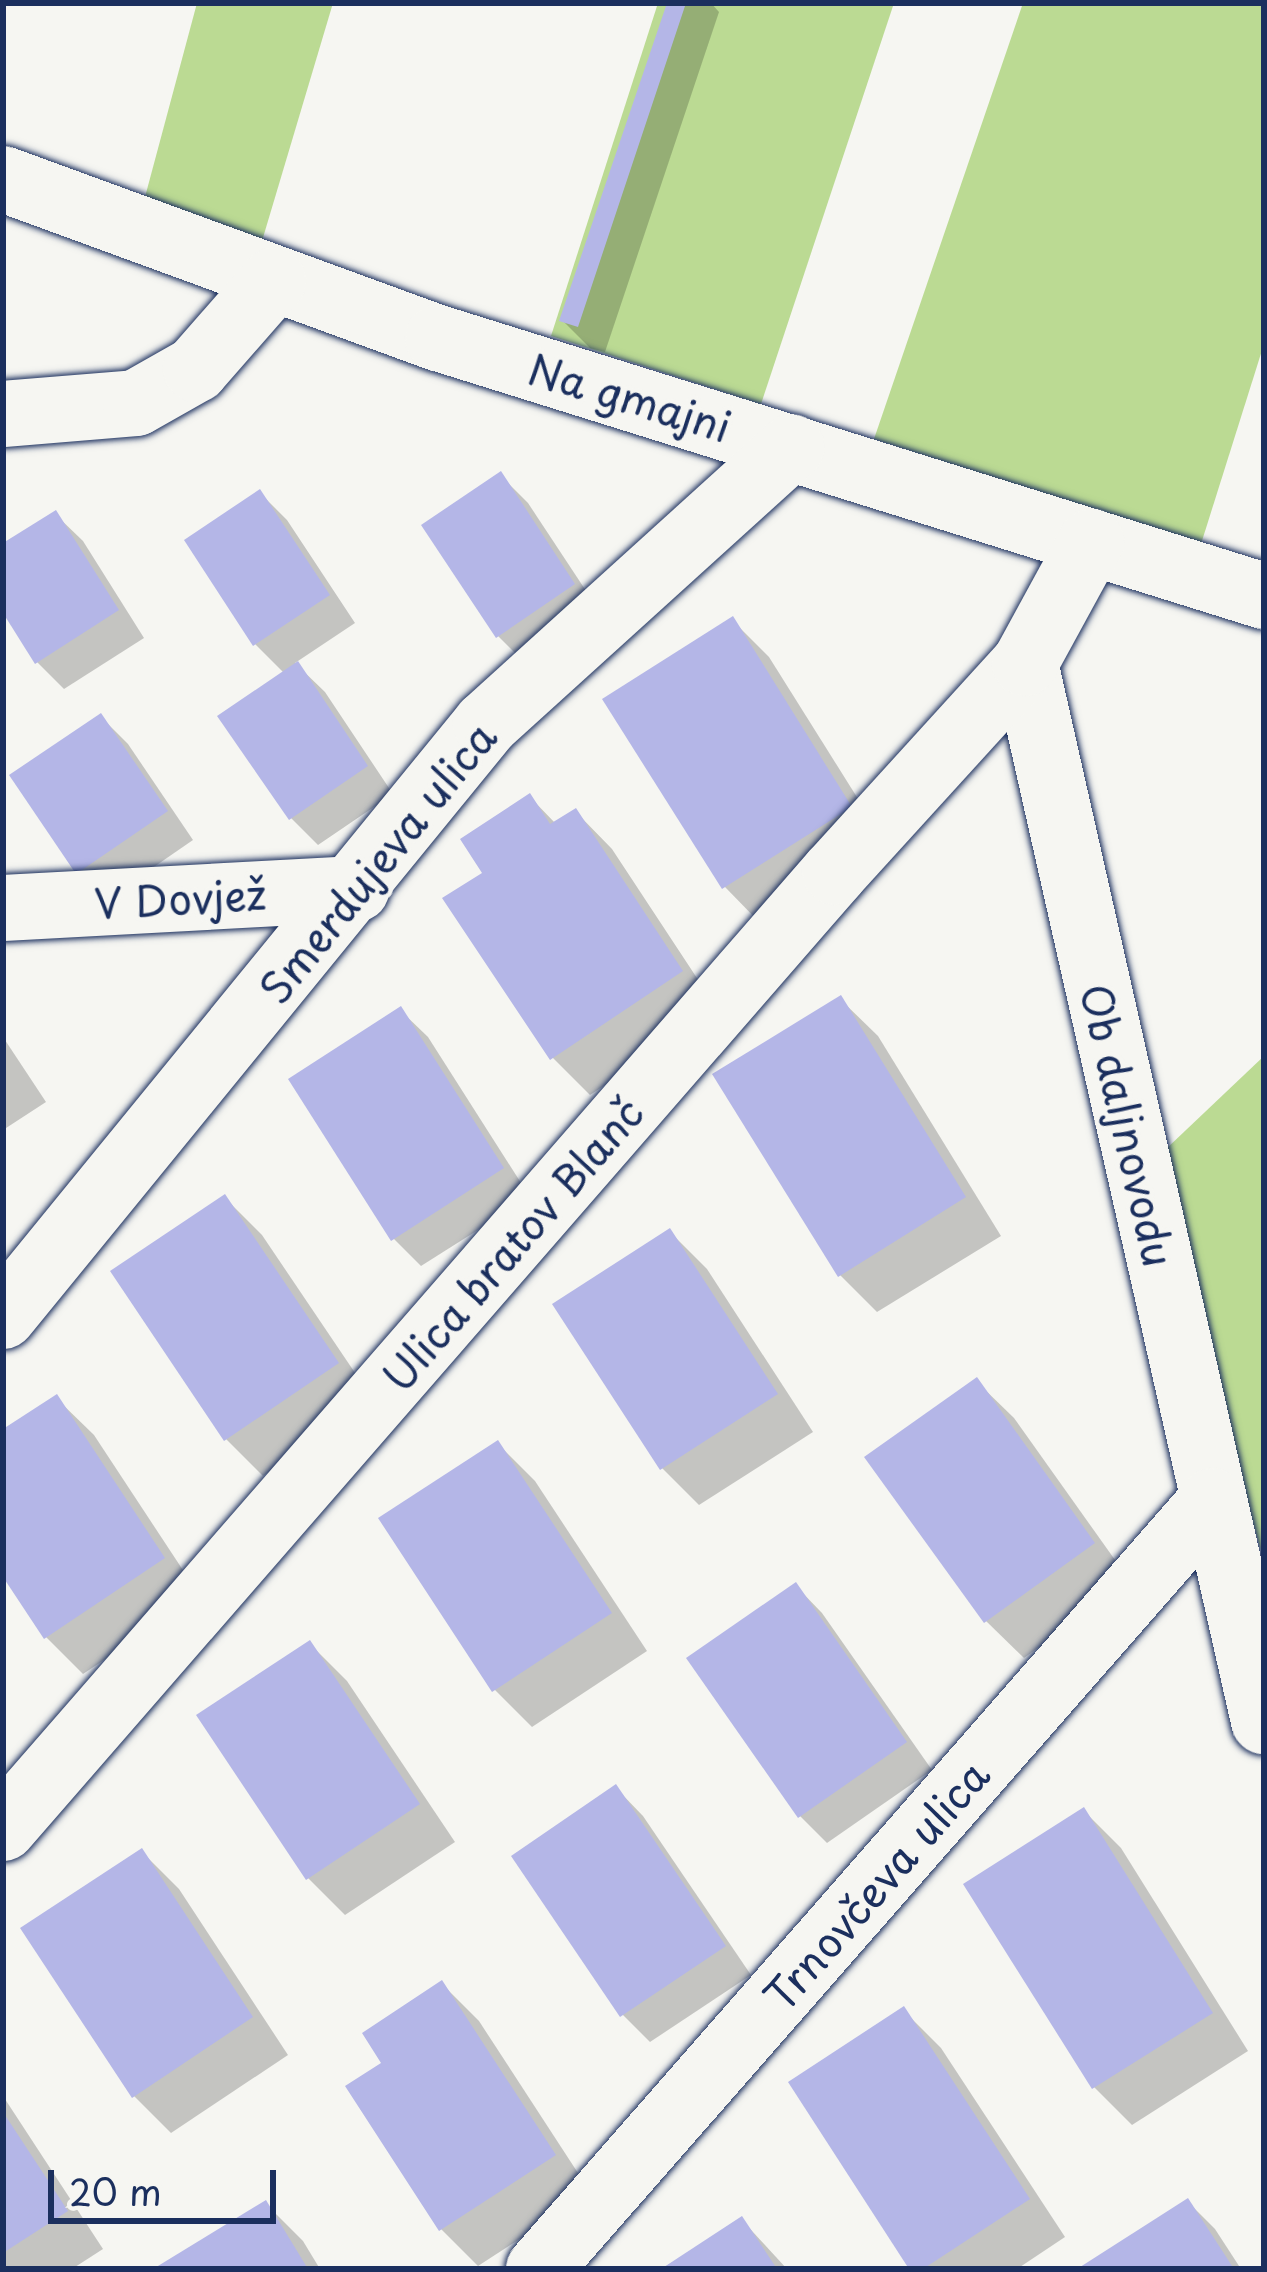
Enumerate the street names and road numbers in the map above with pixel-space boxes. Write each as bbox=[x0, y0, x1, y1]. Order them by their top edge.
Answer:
street label: Na gmajni bbox=[523, 342, 737, 452]
street label: Smerdujeva ulica bbox=[249, 712, 505, 1012]
street label: V Dovjež bbox=[92, 868, 268, 928]
street label: Ob daljnovodu bbox=[1071, 979, 1185, 1271]
street label: Ulica bratov Blanč bbox=[370, 1086, 654, 1402]
street label: Trnovčeva ulica bbox=[754, 1750, 998, 2020]

